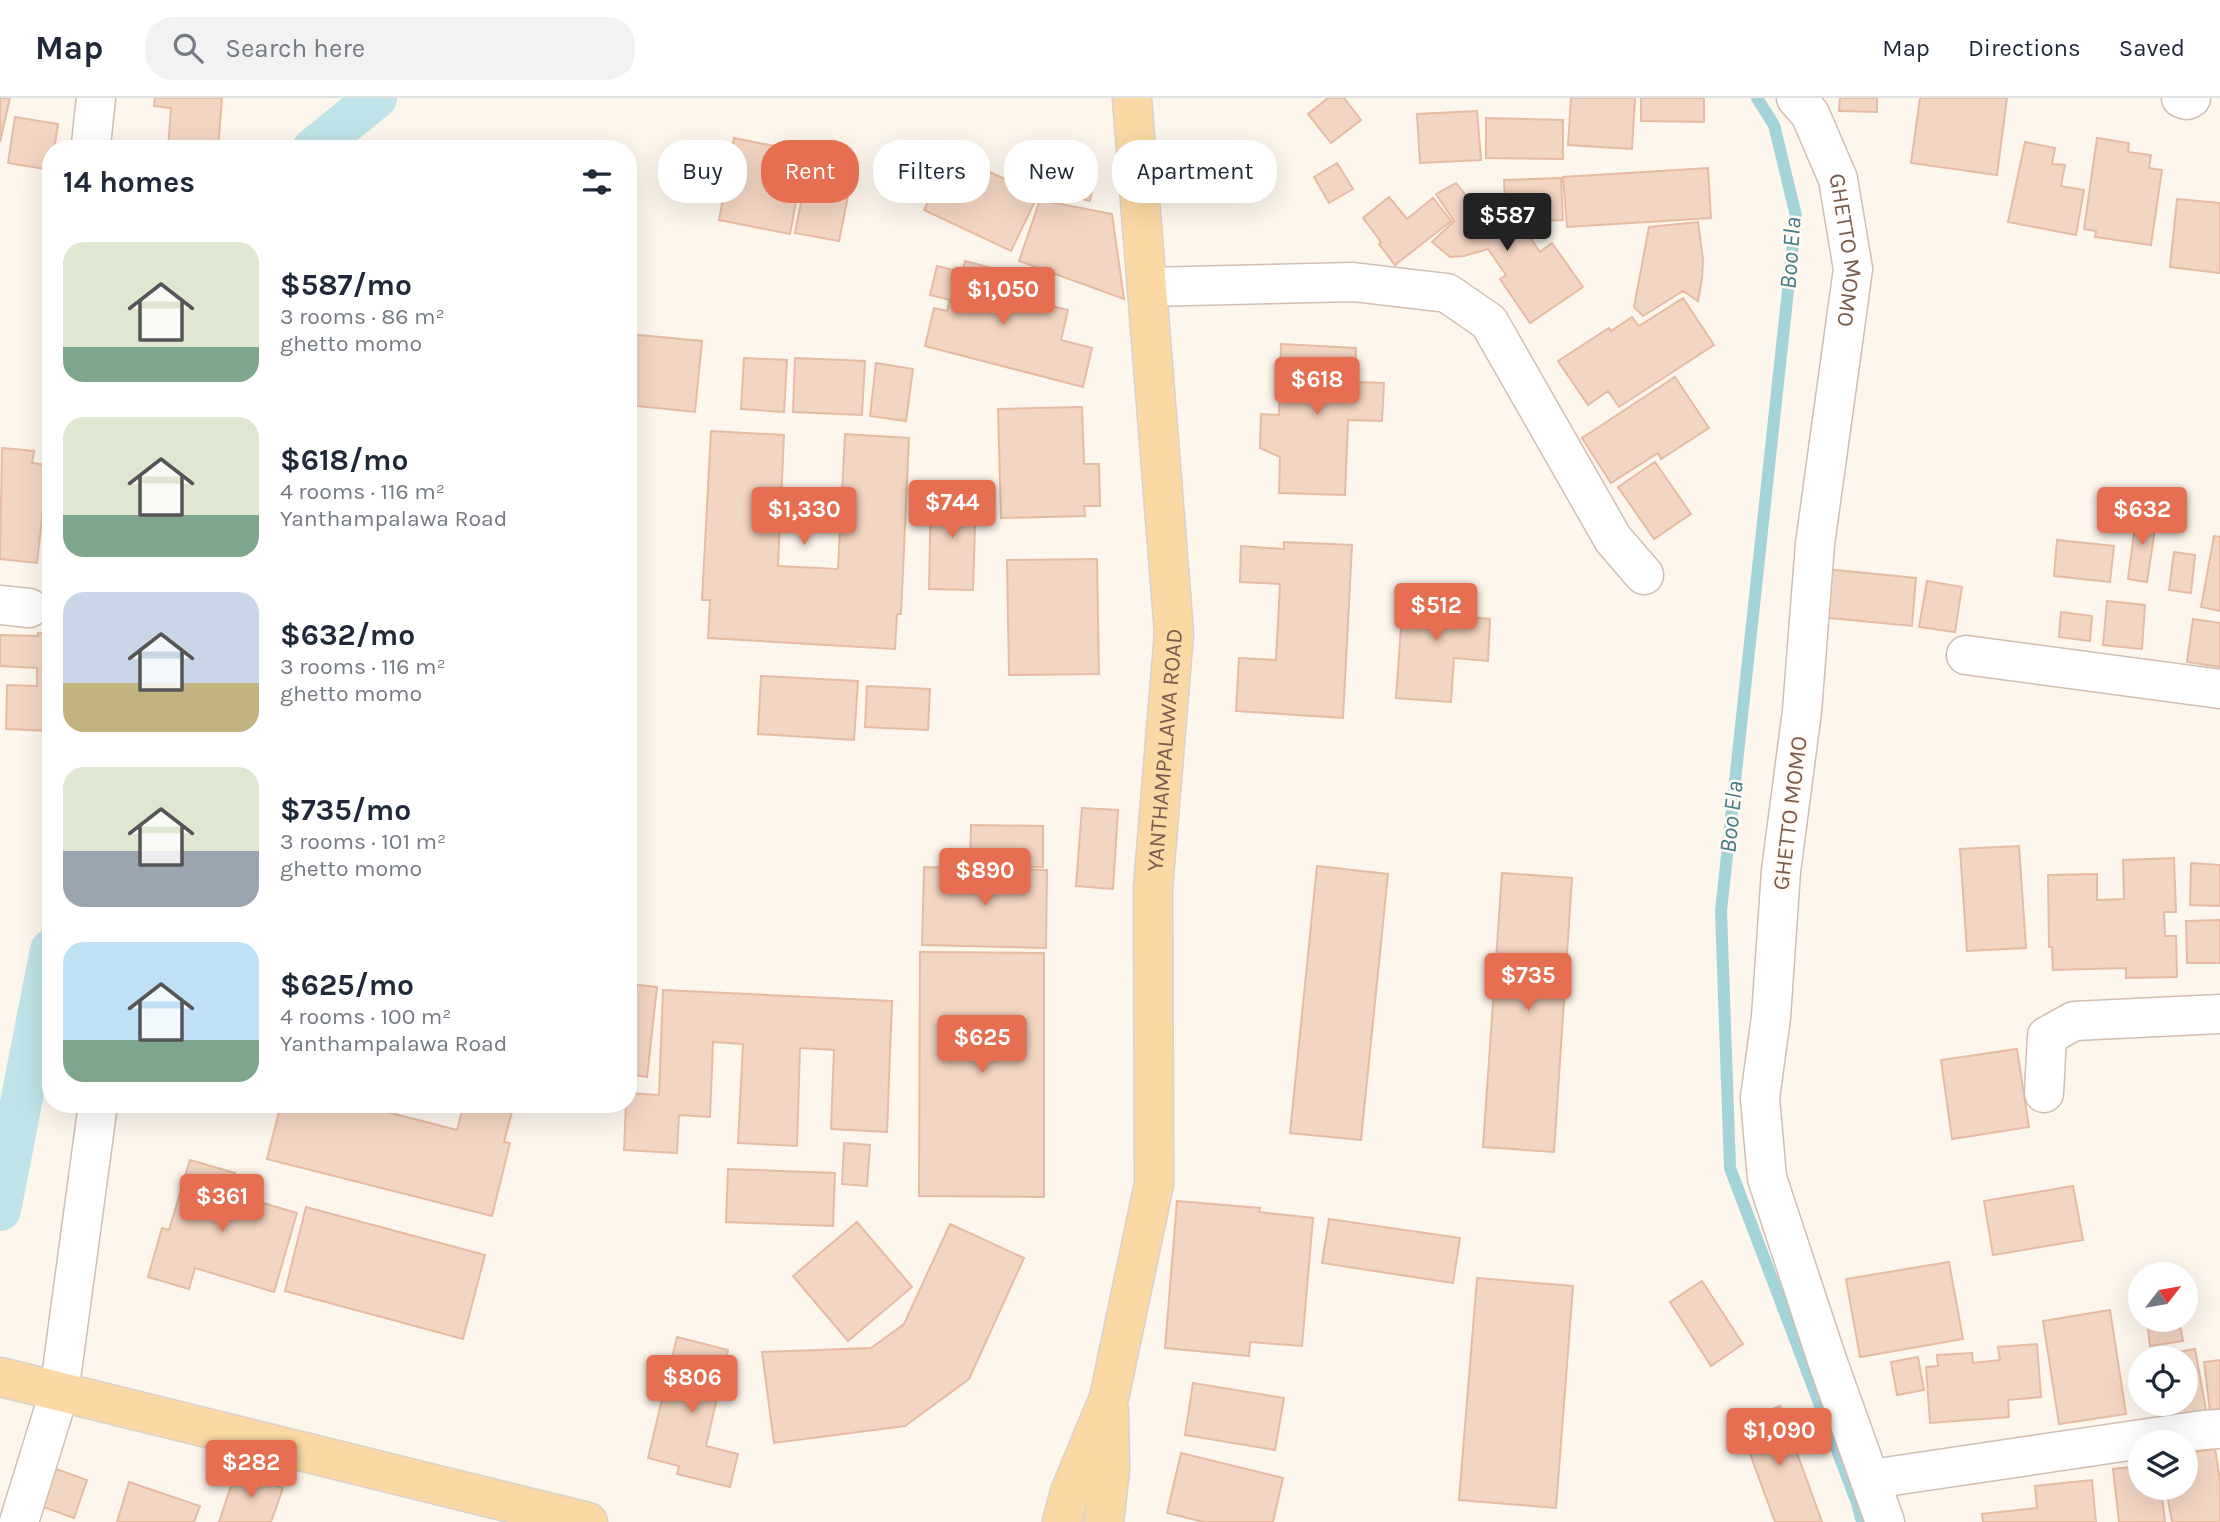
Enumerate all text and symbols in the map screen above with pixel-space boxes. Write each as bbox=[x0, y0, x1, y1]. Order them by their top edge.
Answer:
search box bbox=[145, 17, 635, 80]
text: Map bbox=[35, 29, 103, 67]
icon: search bbox=[169, 29, 207, 67]
text: Search here bbox=[225, 33, 365, 64]
text: Map bbox=[1882, 34, 1930, 62]
text: Directions bbox=[1968, 34, 2081, 62]
text: Saved bbox=[2119, 34, 2185, 62]
chip: Buy bbox=[658, 140, 747, 203]
chip: Rent bbox=[761, 140, 859, 203]
chip: Filters bbox=[873, 140, 990, 203]
chip: New bbox=[1004, 140, 1098, 203]
chip: Apartment bbox=[1112, 140, 1277, 203]
icon: filters bbox=[578, 163, 616, 201]
text: 14 homes bbox=[63, 164, 195, 200]
street label: GHETTO MOMO bbox=[1824, 171, 1868, 329]
pin: $587 bbox=[1466, 194, 1548, 253]
text: $587 bbox=[1479, 202, 1535, 229]
water label: Boo Ela bbox=[1774, 216, 1806, 290]
text: $587/mo bbox=[280, 267, 412, 303]
pin: $1,050 bbox=[946, 268, 1060, 327]
icon: home bbox=[119, 270, 203, 354]
text: $1,050 bbox=[967, 276, 1039, 303]
text: 3 rooms · 86 m² bbox=[280, 303, 445, 330]
text: ghetto momo bbox=[280, 330, 422, 357]
pin: $618 bbox=[1276, 358, 1358, 417]
text: $618 bbox=[1291, 366, 1343, 393]
text: $618/mo bbox=[280, 442, 409, 478]
icon: home bbox=[119, 445, 203, 529]
text: 4 rooms · 116 m² bbox=[280, 478, 445, 505]
pin: $744 bbox=[911, 480, 993, 540]
pin: $1,330 bbox=[747, 488, 861, 547]
pin: $632 bbox=[2101, 488, 2183, 547]
text: $744 bbox=[925, 489, 979, 516]
text: $1,330 bbox=[767, 496, 841, 523]
text: $632 bbox=[2113, 496, 2171, 523]
text: Yanthampalawa Road bbox=[280, 505, 507, 532]
pin: $512 bbox=[1395, 584, 1477, 643]
text: $512 bbox=[1410, 592, 1462, 619]
text: $632/mo bbox=[280, 617, 415, 653]
icon: home bbox=[119, 620, 203, 704]
street label: YANTHAMPALAWA ROAD bbox=[1141, 627, 1188, 873]
text: 3 rooms · 116 m² bbox=[280, 653, 446, 680]
text: ghetto momo bbox=[280, 680, 422, 707]
street label: GHETTO MOMO bbox=[1767, 734, 1813, 892]
water label: Boo Ela bbox=[1713, 780, 1749, 854]
text: $735/mo bbox=[280, 792, 411, 828]
icon: home bbox=[119, 795, 203, 879]
text: 3 rooms · 101 m² bbox=[280, 828, 446, 855]
pin: $890 bbox=[944, 848, 1026, 908]
text: ghetto momo bbox=[280, 855, 422, 882]
text: $890 bbox=[955, 857, 1015, 884]
pin: $735 bbox=[1487, 954, 1569, 1013]
text: $735 bbox=[1501, 962, 1555, 989]
text: $625/mo bbox=[280, 967, 414, 1003]
icon: home bbox=[119, 970, 203, 1054]
text: 4 rooms · 100 m² bbox=[280, 1003, 452, 1030]
pin: $625 bbox=[941, 1016, 1023, 1075]
text: $625 bbox=[953, 1024, 1011, 1051]
text: Yanthampalawa Road bbox=[280, 1030, 507, 1057]
pin: $361 bbox=[181, 1174, 263, 1234]
text: $361 bbox=[196, 1183, 248, 1210]
north arrow bbox=[2128, 1262, 2198, 1332]
map controls bbox=[2128, 1262, 2198, 1500]
button: locate bbox=[2128, 1346, 2198, 1416]
pin: $806 bbox=[651, 1356, 733, 1415]
text: $806 bbox=[662, 1364, 722, 1391]
pin: $1,090 bbox=[1722, 1408, 1836, 1468]
text: $1,090 bbox=[1743, 1417, 1816, 1444]
button: layers bbox=[2128, 1430, 2198, 1500]
pin: $282 bbox=[210, 1440, 292, 1500]
text: $282 bbox=[222, 1449, 280, 1476]

